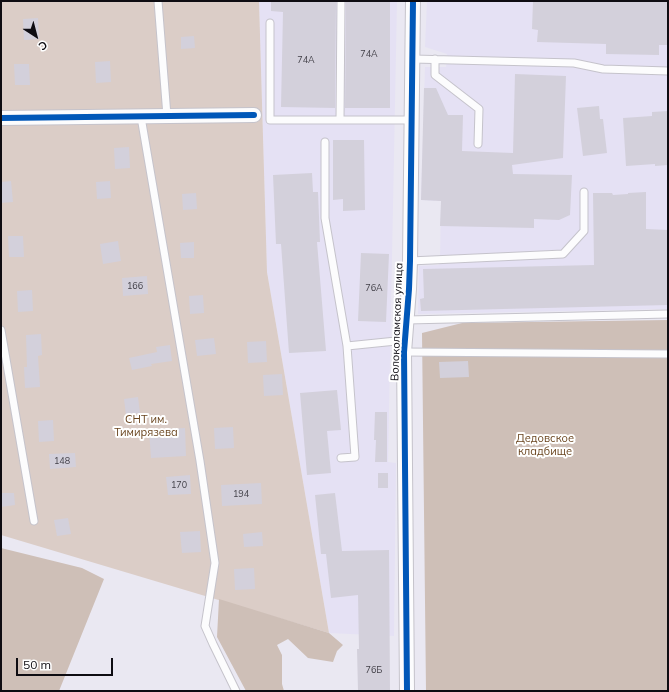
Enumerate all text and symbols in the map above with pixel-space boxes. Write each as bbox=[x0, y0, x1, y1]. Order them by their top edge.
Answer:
north arrow bbox=[16, 16, 56, 56]
text: С bbox=[36, 38, 50, 54]
house number: 74А bbox=[360, 49, 378, 59]
house number: 74А bbox=[297, 55, 315, 65]
street label: Волоколамская улица bbox=[388, 263, 406, 381]
house number: 166 bbox=[127, 281, 143, 291]
house number: 76А bbox=[365, 283, 383, 293]
park label: СНТ им. Тимирязева bbox=[114, 413, 178, 439]
park label: Дедовское кладбище bbox=[516, 432, 574, 458]
house number: 148 bbox=[54, 456, 70, 466]
house number: 170 bbox=[171, 480, 187, 490]
house number: 194 bbox=[233, 489, 249, 499]
scale bar bbox=[18, 650, 115, 676]
text: 50 m bbox=[23, 657, 51, 672]
house number: 76Б bbox=[366, 665, 382, 675]

